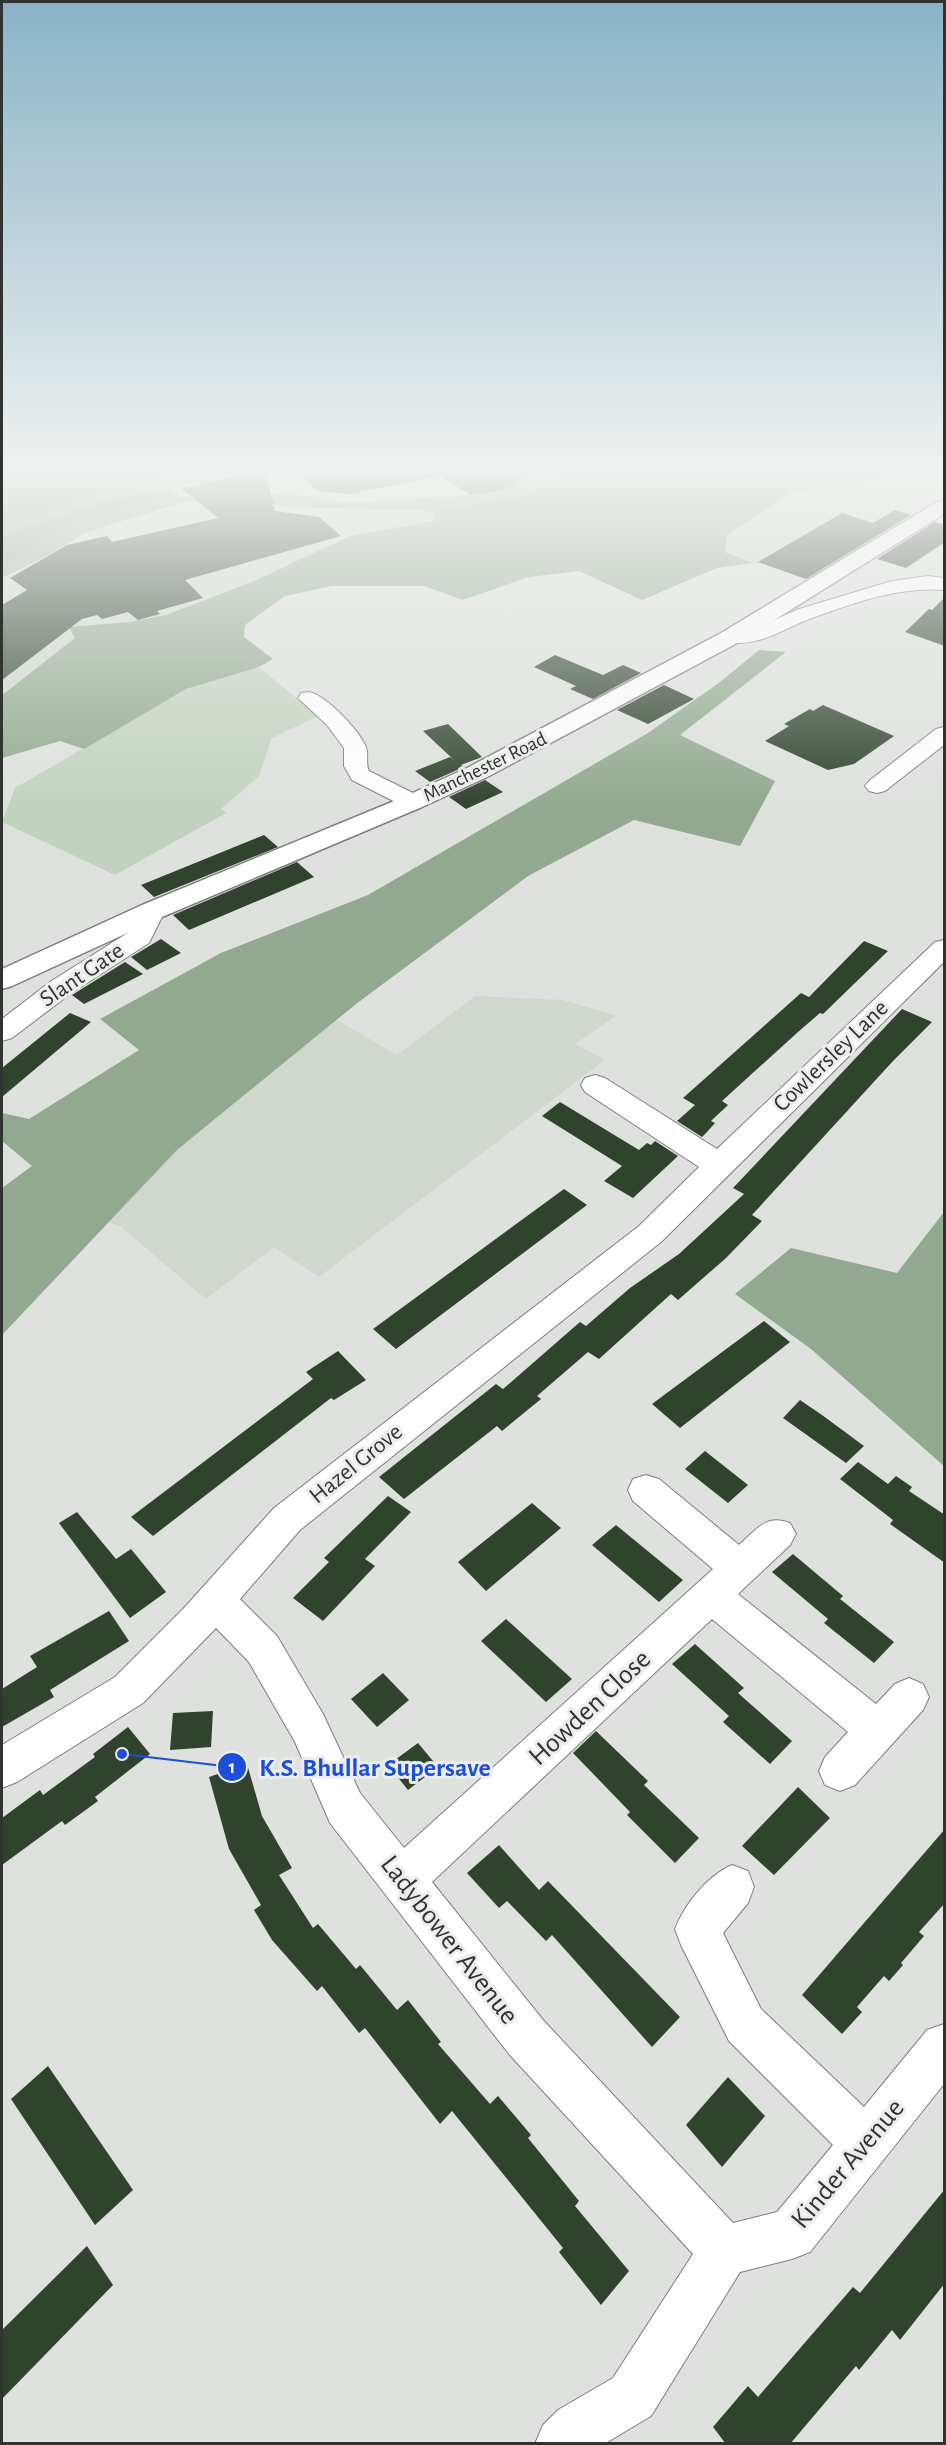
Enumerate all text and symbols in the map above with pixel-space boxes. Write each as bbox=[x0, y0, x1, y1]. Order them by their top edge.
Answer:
street label: Manchester Road bbox=[420, 729, 550, 805]
street label: Slant Gate bbox=[36, 938, 128, 1012]
street label: Cowlersley Lane bbox=[769, 996, 893, 1116]
street label: Hazel Grove bbox=[305, 1420, 407, 1508]
street label: Howden Close bbox=[524, 1645, 656, 1771]
callout: K.S. Bhullar Supersave bbox=[217, 1745, 503, 1789]
text: K.S. Bhullar Supersave bbox=[259, 1755, 491, 1781]
text: 1 bbox=[229, 1759, 235, 1777]
street label: Ladybower Avenue bbox=[375, 1850, 523, 2030]
street label: Kinder Avenue bbox=[786, 2094, 910, 2234]

